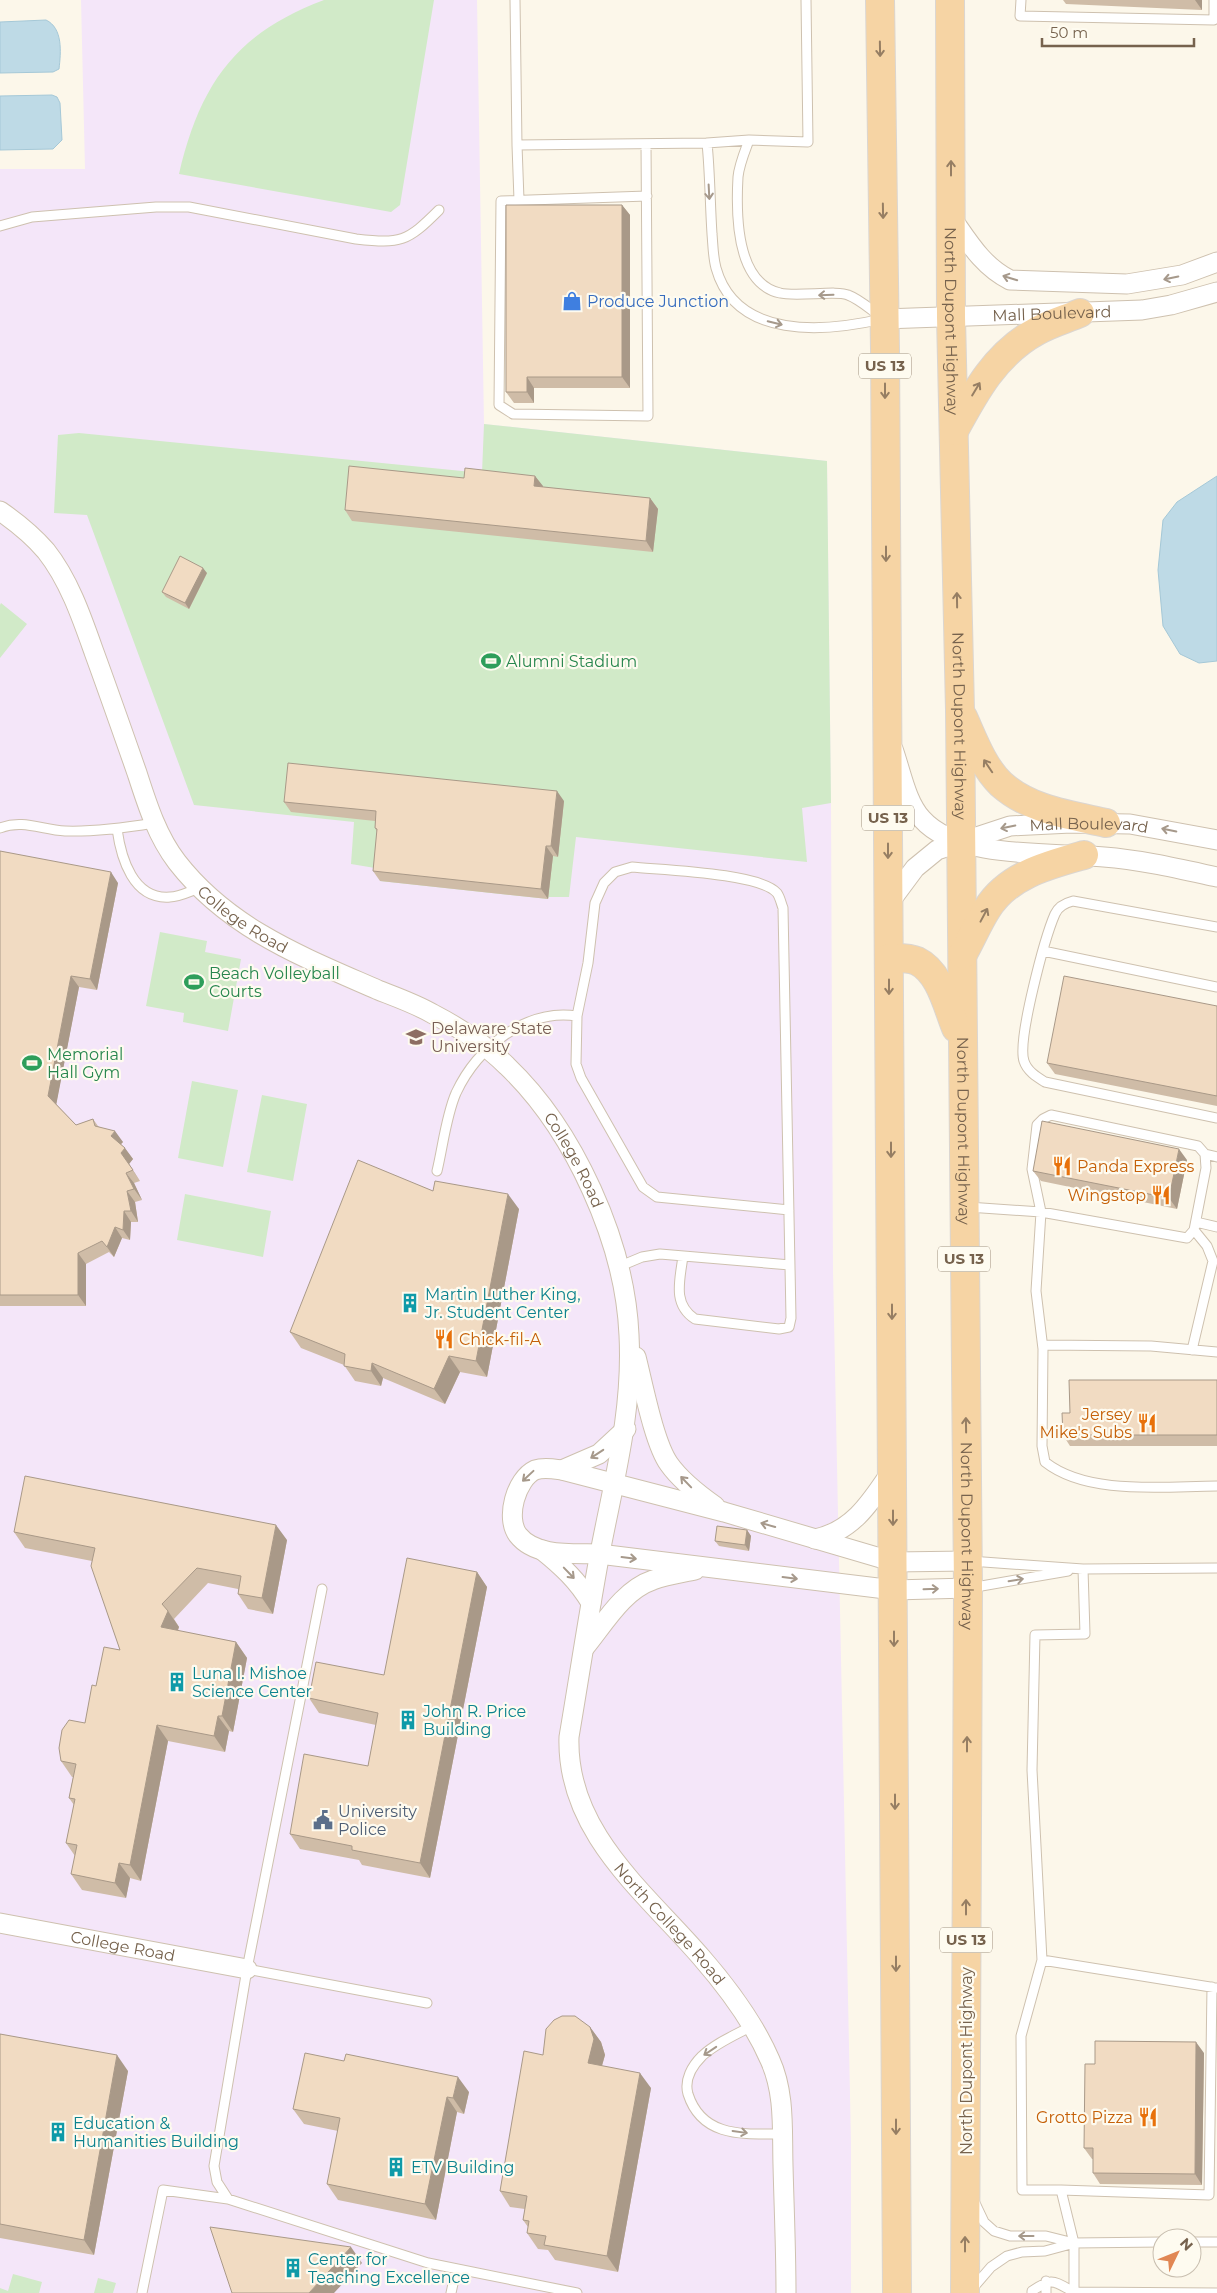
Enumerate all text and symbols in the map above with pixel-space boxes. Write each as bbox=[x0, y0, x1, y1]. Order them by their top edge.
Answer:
scale bar bbox=[1042, 15, 1194, 47]
text: 50 m bbox=[1050, 23, 1088, 42]
one-way arrow bbox=[875, 40, 885, 56]
one-way arrow bbox=[946, 160, 956, 176]
one-way arrow bbox=[705, 183, 714, 199]
one-way arrow bbox=[878, 202, 888, 219]
street label: North Dupont Highway bbox=[941, 227, 962, 416]
one-way arrow bbox=[1002, 273, 1018, 283]
one-way arrow bbox=[1164, 273, 1180, 283]
shop icon: Produce Junction bbox=[561, 290, 583, 312]
one-way arrow bbox=[818, 290, 834, 299]
place label: Produce Junction bbox=[587, 292, 729, 311]
street label: Mall Boulevard bbox=[992, 302, 1112, 325]
one-way arrow bbox=[767, 319, 783, 328]
road number: US 13 bbox=[859, 354, 911, 378]
one-way arrow bbox=[880, 382, 890, 399]
one-way arrow bbox=[972, 383, 982, 397]
one-way arrow bbox=[881, 545, 891, 561]
one-way arrow bbox=[952, 592, 962, 608]
street label: North Dupont Highway bbox=[948, 632, 970, 820]
sports icon: Alumni Stadium bbox=[480, 650, 502, 672]
place label: Alumni Stadium bbox=[506, 652, 637, 671]
one-way arrow bbox=[982, 759, 992, 773]
road number: US 13 bbox=[862, 806, 914, 830]
street label: Mall Boulevard bbox=[1029, 814, 1150, 837]
one-way arrow bbox=[1000, 823, 1016, 832]
one-way arrow bbox=[1162, 824, 1178, 834]
one-way arrow bbox=[883, 843, 893, 859]
street label: College Road bbox=[193, 882, 291, 957]
one-way arrow bbox=[979, 907, 989, 922]
place label: Beach Volleyball Courts bbox=[209, 964, 340, 1001]
sports icon: Beach Volleyball Courts bbox=[183, 971, 205, 993]
one-way arrow bbox=[884, 978, 894, 995]
place label: Delaware State University bbox=[431, 1019, 552, 1056]
school or university icon: Delaware State University bbox=[405, 1026, 427, 1048]
street label: North Dupont Highway bbox=[953, 1037, 974, 1225]
place label: Memorial Hall Gym bbox=[47, 1045, 123, 1082]
sports icon: Memorial Hall Gym bbox=[21, 1052, 43, 1074]
street label: College Road bbox=[540, 1109, 607, 1210]
one-way arrow bbox=[886, 1141, 896, 1157]
restaurant icon: Panda Express bbox=[1051, 1155, 1073, 1177]
place label: Panda Express bbox=[1077, 1157, 1195, 1176]
restaurant icon: Wingstop bbox=[1150, 1184, 1172, 1206]
place label: Wingstop bbox=[1068, 1186, 1146, 1205]
road number: US 13 bbox=[938, 1246, 990, 1272]
place label: Martin Luther King, Jr. Student Center bbox=[424, 1285, 581, 1322]
building icon: Martin Luther King, Jr. Student Center bbox=[399, 1292, 421, 1314]
one-way arrow bbox=[887, 1304, 897, 1320]
restaurant icon: Chick-fil-A bbox=[433, 1328, 455, 1350]
place label: Chick-fil-A bbox=[459, 1330, 542, 1349]
place label: Jersey Mike's Subs bbox=[1039, 1405, 1132, 1442]
restaurant icon: Jersey Mike's Subs bbox=[1136, 1412, 1158, 1434]
one-way arrow bbox=[961, 1417, 971, 1433]
street label: North Dupont Highway bbox=[957, 1442, 977, 1630]
one-way arrow bbox=[590, 1449, 604, 1459]
one-way arrow bbox=[522, 1470, 535, 1482]
one-way arrow bbox=[680, 1476, 692, 1489]
one-way arrow bbox=[888, 1510, 898, 1526]
one-way arrow bbox=[761, 1520, 777, 1529]
one-way arrow bbox=[621, 1553, 637, 1563]
one-way arrow bbox=[563, 1567, 575, 1580]
one-way arrow bbox=[782, 1573, 798, 1583]
one-way arrow bbox=[1007, 1575, 1023, 1585]
one-way arrow bbox=[922, 1584, 938, 1594]
one-way arrow bbox=[889, 1630, 899, 1647]
place label: Luna I. Mishoe Science Center bbox=[192, 1664, 312, 1701]
building icon: Luna I. Mishoe Science Center bbox=[166, 1671, 188, 1693]
place label: John R. Price Building bbox=[422, 1702, 526, 1739]
building icon: John R. Price Building bbox=[397, 1709, 419, 1731]
one-way arrow bbox=[962, 1737, 972, 1753]
one-way arrow bbox=[890, 1793, 900, 1809]
place label: University Police bbox=[338, 1802, 417, 1839]
public building icon: University Police bbox=[312, 1809, 334, 1831]
street label: North College Road bbox=[610, 1859, 729, 1989]
one-way arrow bbox=[961, 1899, 971, 1916]
street label: College Road bbox=[69, 1927, 177, 1965]
road number: US 13 bbox=[940, 1928, 992, 1952]
one-way arrow bbox=[891, 1956, 901, 1972]
street label: North Dupont Highway bbox=[957, 1967, 976, 2155]
one-way arrow bbox=[703, 2046, 717, 2056]
restaurant icon: Grotto Pizza bbox=[1137, 2106, 1159, 2128]
place label: Grotto Pizza bbox=[1036, 2108, 1133, 2127]
place label: Education & Humanities Building bbox=[73, 2114, 239, 2151]
one-way arrow bbox=[891, 2118, 901, 2134]
building icon: Education & Humanities Building bbox=[47, 2121, 69, 2143]
one-way arrow bbox=[732, 2128, 748, 2138]
building icon: ETV Building bbox=[385, 2156, 407, 2178]
place label: ETV Building bbox=[411, 2158, 515, 2177]
north arrow bbox=[1152, 2228, 1202, 2278]
one-way arrow bbox=[1018, 2231, 1034, 2241]
text: N bbox=[1176, 2234, 1197, 2254]
one-way arrow bbox=[960, 2237, 970, 2253]
place label: Center for Teaching Excellence bbox=[308, 2250, 470, 2287]
building icon: Center for Teaching Excellence bbox=[282, 2257, 304, 2279]

